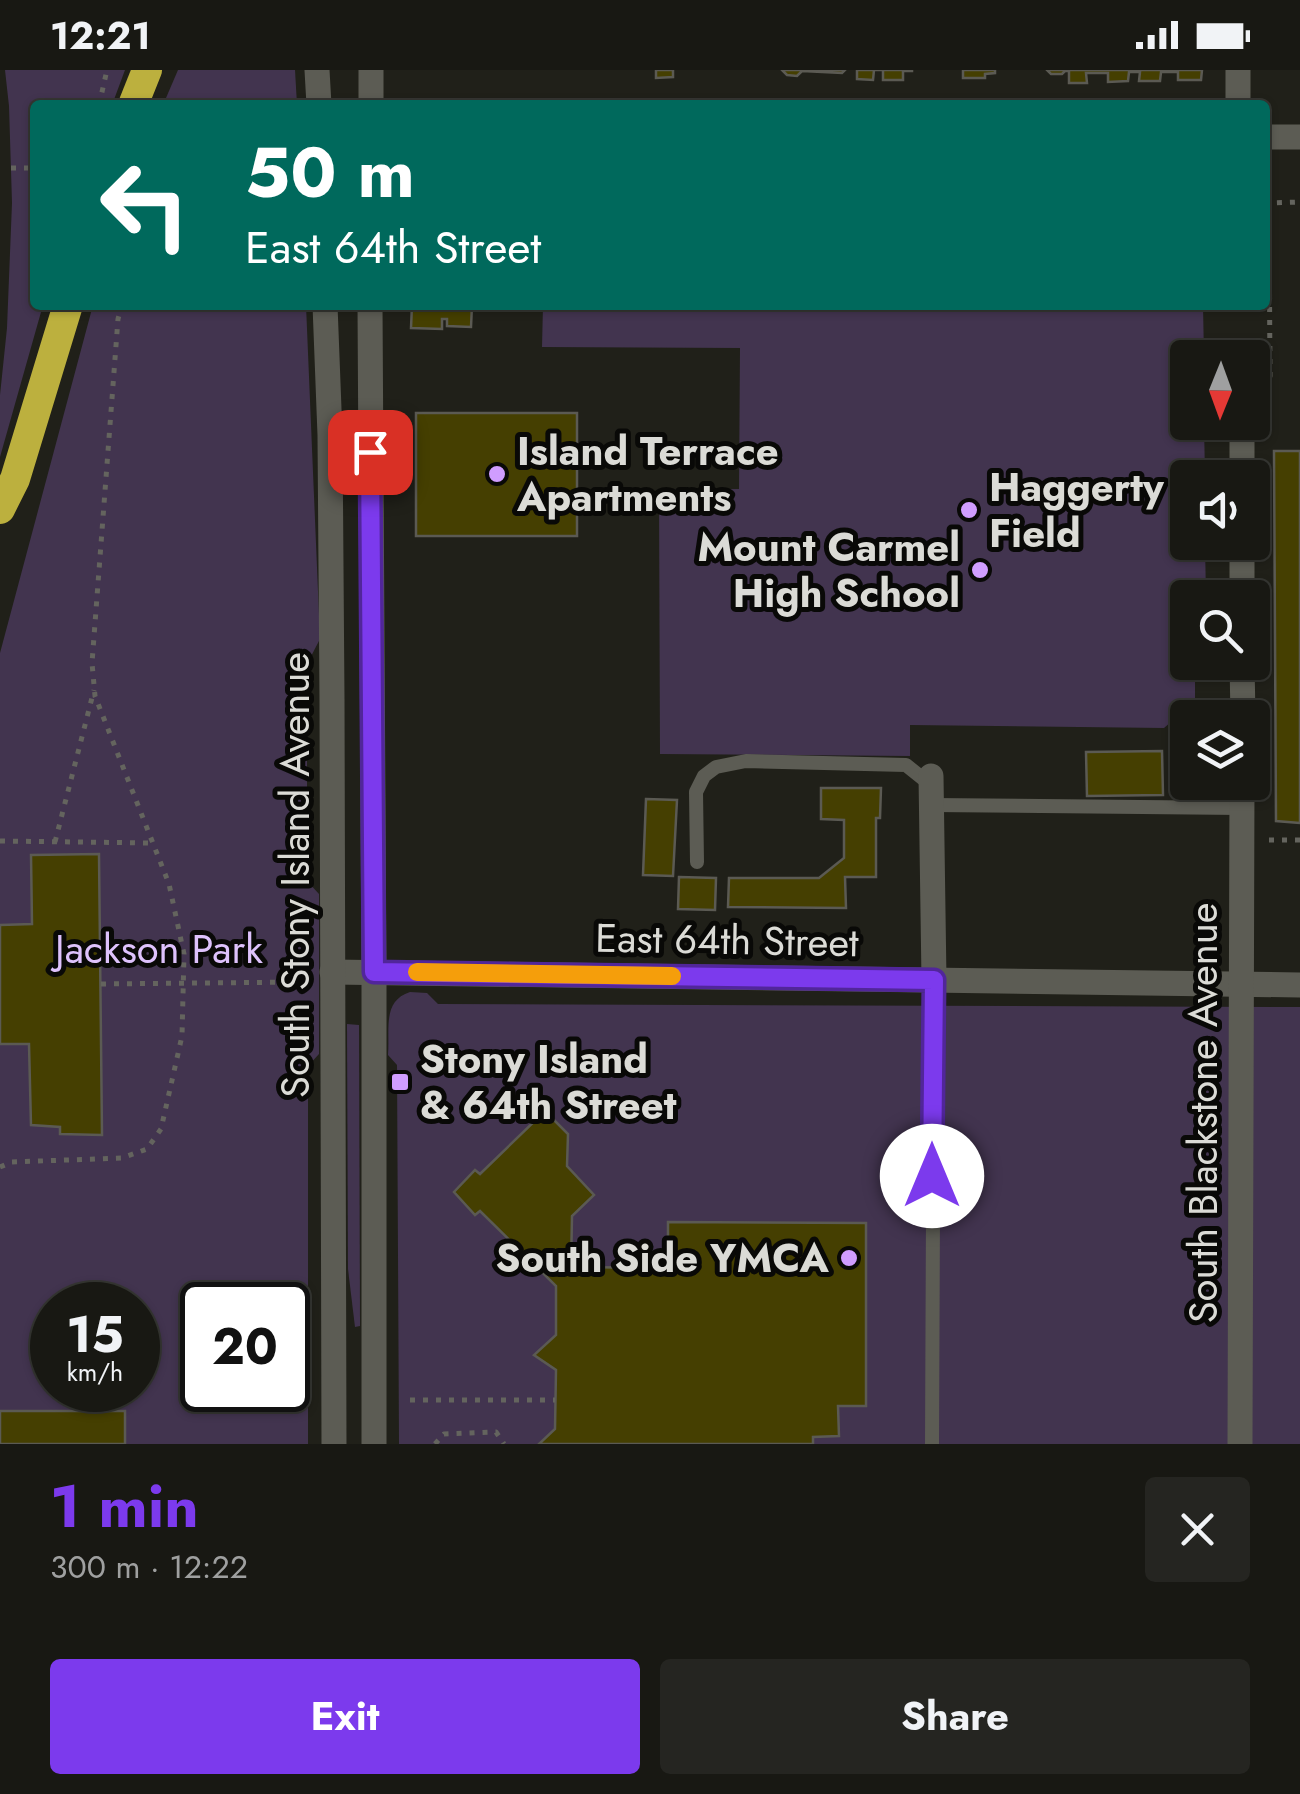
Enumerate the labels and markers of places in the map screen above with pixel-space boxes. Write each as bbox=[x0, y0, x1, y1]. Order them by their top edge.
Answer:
pin bbox=[328, 410, 413, 495]
place label: Island Terrace Apartments bbox=[516, 422, 779, 526]
place label: Haggerty Field bbox=[989, 458, 1165, 562]
marker: Island Terrace Apartments bbox=[486, 463, 508, 485]
marker: Haggerty Field bbox=[958, 499, 980, 521]
place label: Mount Carmel High School bbox=[697, 518, 960, 622]
marker: Mount Carmel High School bbox=[969, 559, 991, 581]
place label: Stony Island & 64th Street bbox=[420, 1030, 677, 1134]
marker: Stony Island & 64th Street bbox=[389, 1071, 411, 1093]
place label: South Side YMCA bbox=[495, 1229, 830, 1287]
marker: South Side YMCA bbox=[838, 1247, 860, 1269]

